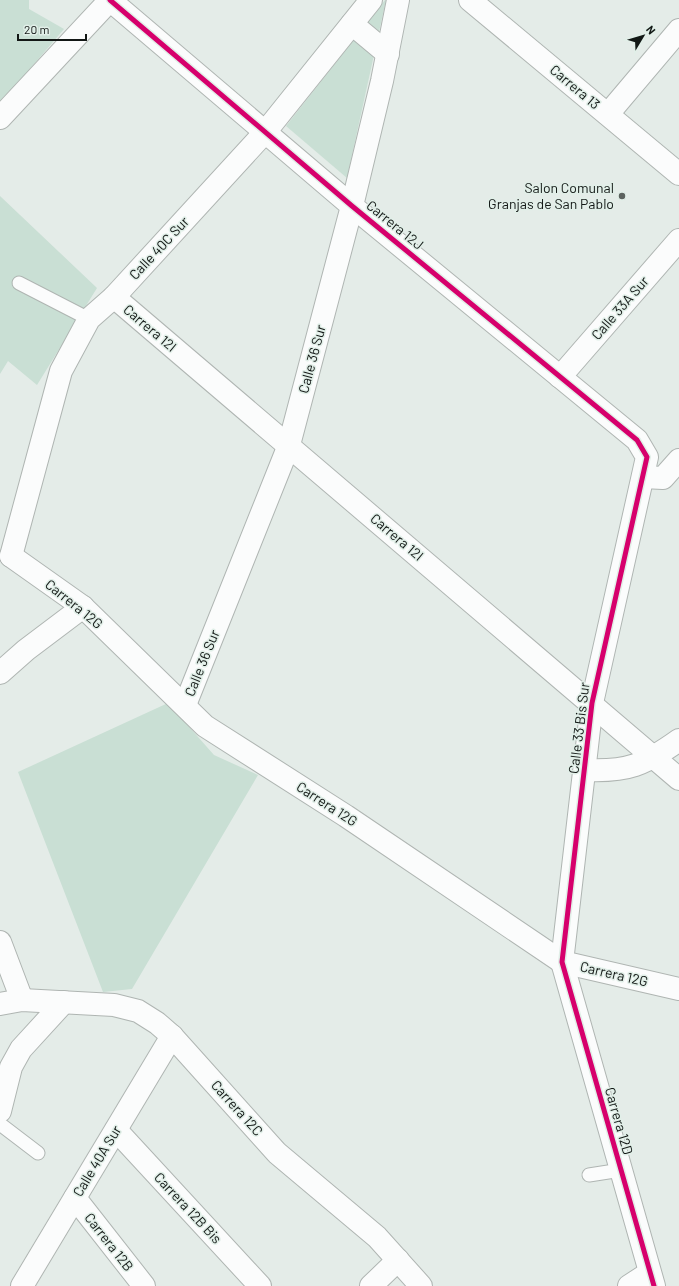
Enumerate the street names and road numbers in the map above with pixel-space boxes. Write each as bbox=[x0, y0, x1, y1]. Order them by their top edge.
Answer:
street label: Carrera 13 bbox=[547, 61, 604, 113]
street label: Carrera 12J bbox=[363, 196, 427, 253]
street label: Calle 40C Sur bbox=[125, 213, 192, 283]
street label: Calle 33A Sur bbox=[587, 272, 652, 343]
street label: Carrera 12I bbox=[120, 300, 180, 355]
street label: Calle 36 Sur bbox=[294, 323, 329, 395]
street label: Carrera 12I bbox=[367, 509, 427, 564]
street label: Carrera 12G bbox=[42, 575, 107, 632]
street label: Calle 36 Sur bbox=[180, 627, 223, 699]
street label: Calle 33 Bis Sur bbox=[564, 681, 593, 775]
street label: Carrera 12G bbox=[294, 778, 361, 830]
street label: Carrera 12G bbox=[579, 957, 650, 990]
street label: Carrera 12C bbox=[208, 1076, 267, 1139]
street label: Carrera 12D bbox=[602, 1085, 637, 1156]
street label: Calle 40A Sur bbox=[69, 1122, 124, 1199]
street label: Carrera 12B Bis bbox=[151, 1168, 226, 1247]
street label: Carrera 12B bbox=[81, 1209, 137, 1274]

